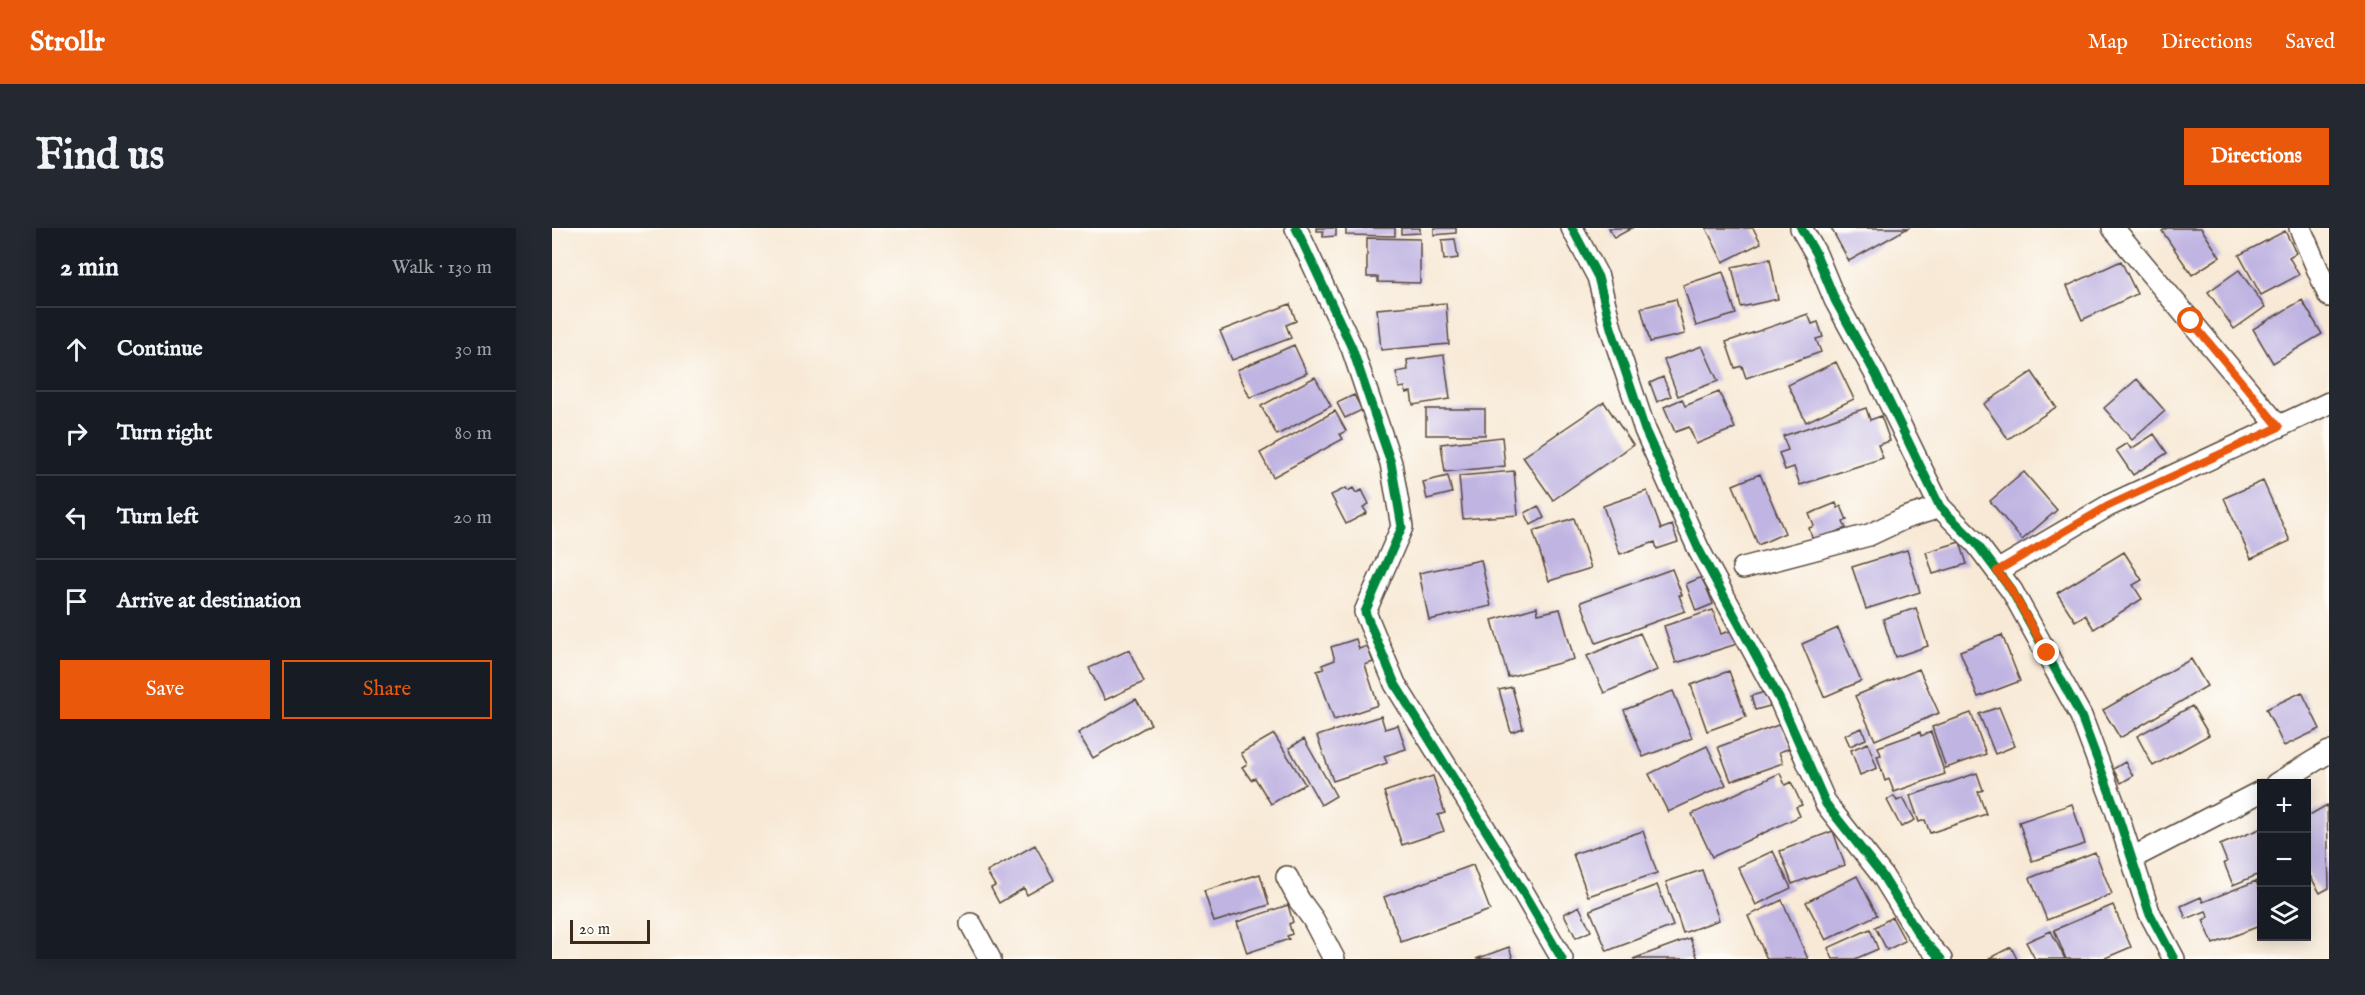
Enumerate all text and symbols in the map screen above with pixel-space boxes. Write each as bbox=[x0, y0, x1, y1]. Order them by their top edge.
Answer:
text: Strollr bbox=[30, 25, 105, 60]
text: Map bbox=[2088, 29, 2128, 56]
text: Directions bbox=[2161, 29, 2252, 56]
text: Saved bbox=[2285, 29, 2335, 56]
button: Directions bbox=[2184, 128, 2329, 185]
text: Find us bbox=[36, 130, 164, 183]
text: 2 min bbox=[60, 251, 119, 284]
text: Walk · 130 m bbox=[392, 255, 492, 280]
route start bbox=[2177, 307, 2203, 333]
icon: ahead bbox=[60, 333, 93, 366]
text: Continue bbox=[117, 335, 203, 363]
text: 30 m bbox=[455, 337, 492, 362]
icon: right bbox=[60, 417, 93, 450]
text: Turn right bbox=[117, 419, 212, 447]
text: 80 m bbox=[455, 421, 492, 446]
icon: left bbox=[60, 501, 93, 534]
text: Turn left bbox=[117, 503, 199, 531]
text: 20 m bbox=[453, 505, 492, 530]
icon: arrive bbox=[60, 585, 93, 618]
text: Arrive at destination bbox=[117, 587, 301, 615]
route end bbox=[2033, 639, 2059, 665]
button: Save bbox=[60, 660, 270, 719]
button: Share bbox=[282, 660, 492, 719]
map controls bbox=[2257, 779, 2311, 941]
button: + bbox=[2257, 779, 2311, 833]
button: − bbox=[2257, 833, 2311, 887]
button: layers bbox=[2257, 887, 2311, 941]
scale bar bbox=[570, 917, 650, 944]
text: 20 m bbox=[579, 920, 610, 940]

